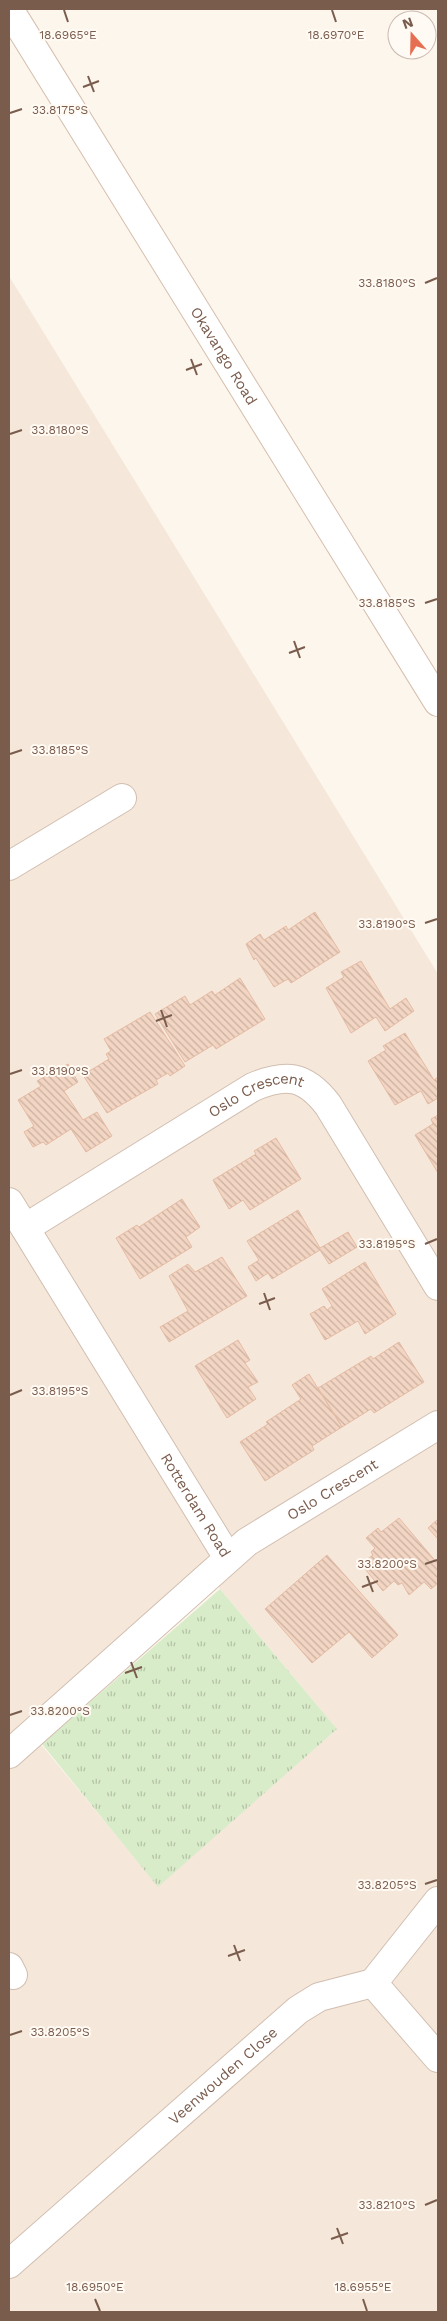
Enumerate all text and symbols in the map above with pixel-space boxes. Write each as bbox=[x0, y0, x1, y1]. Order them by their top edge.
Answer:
north arrow bbox=[387, 10, 437, 60]
text: N bbox=[400, 13, 415, 32]
text: 18.6965°E bbox=[39, 28, 97, 42]
text: 18.6970°E bbox=[308, 28, 365, 42]
text: 33.8175°S bbox=[32, 103, 88, 117]
text: 33.8180°S bbox=[358, 276, 416, 290]
street label: Okavango Road bbox=[187, 304, 261, 408]
text: 33.8180°S bbox=[31, 423, 89, 437]
text: 33.8185°S bbox=[359, 596, 415, 610]
text: 33.8185°S bbox=[32, 743, 88, 757]
text: 33.8190°S bbox=[358, 917, 416, 931]
text: 33.8190°S bbox=[31, 1064, 89, 1078]
street label: Oslo Crescent bbox=[205, 1070, 308, 1121]
text: 33.8195°S bbox=[359, 1237, 415, 1251]
text: 33.8195°S bbox=[32, 1384, 88, 1398]
street label: Rotterdam Road bbox=[157, 1450, 234, 1561]
street label: Oslo Crescent bbox=[284, 1455, 382, 1524]
text: 33.8200°S bbox=[357, 1557, 417, 1571]
text: 33.8200°S bbox=[30, 1704, 90, 1718]
text: 33.8205°S bbox=[357, 1878, 417, 1892]
street label: Veenwouden Close bbox=[165, 2023, 281, 2129]
text: 33.8205°S bbox=[30, 2025, 90, 2039]
text: 33.8210°S bbox=[359, 2198, 415, 2212]
text: 18.6950°E bbox=[66, 2280, 124, 2294]
text: 18.6955°E bbox=[335, 2280, 392, 2294]

